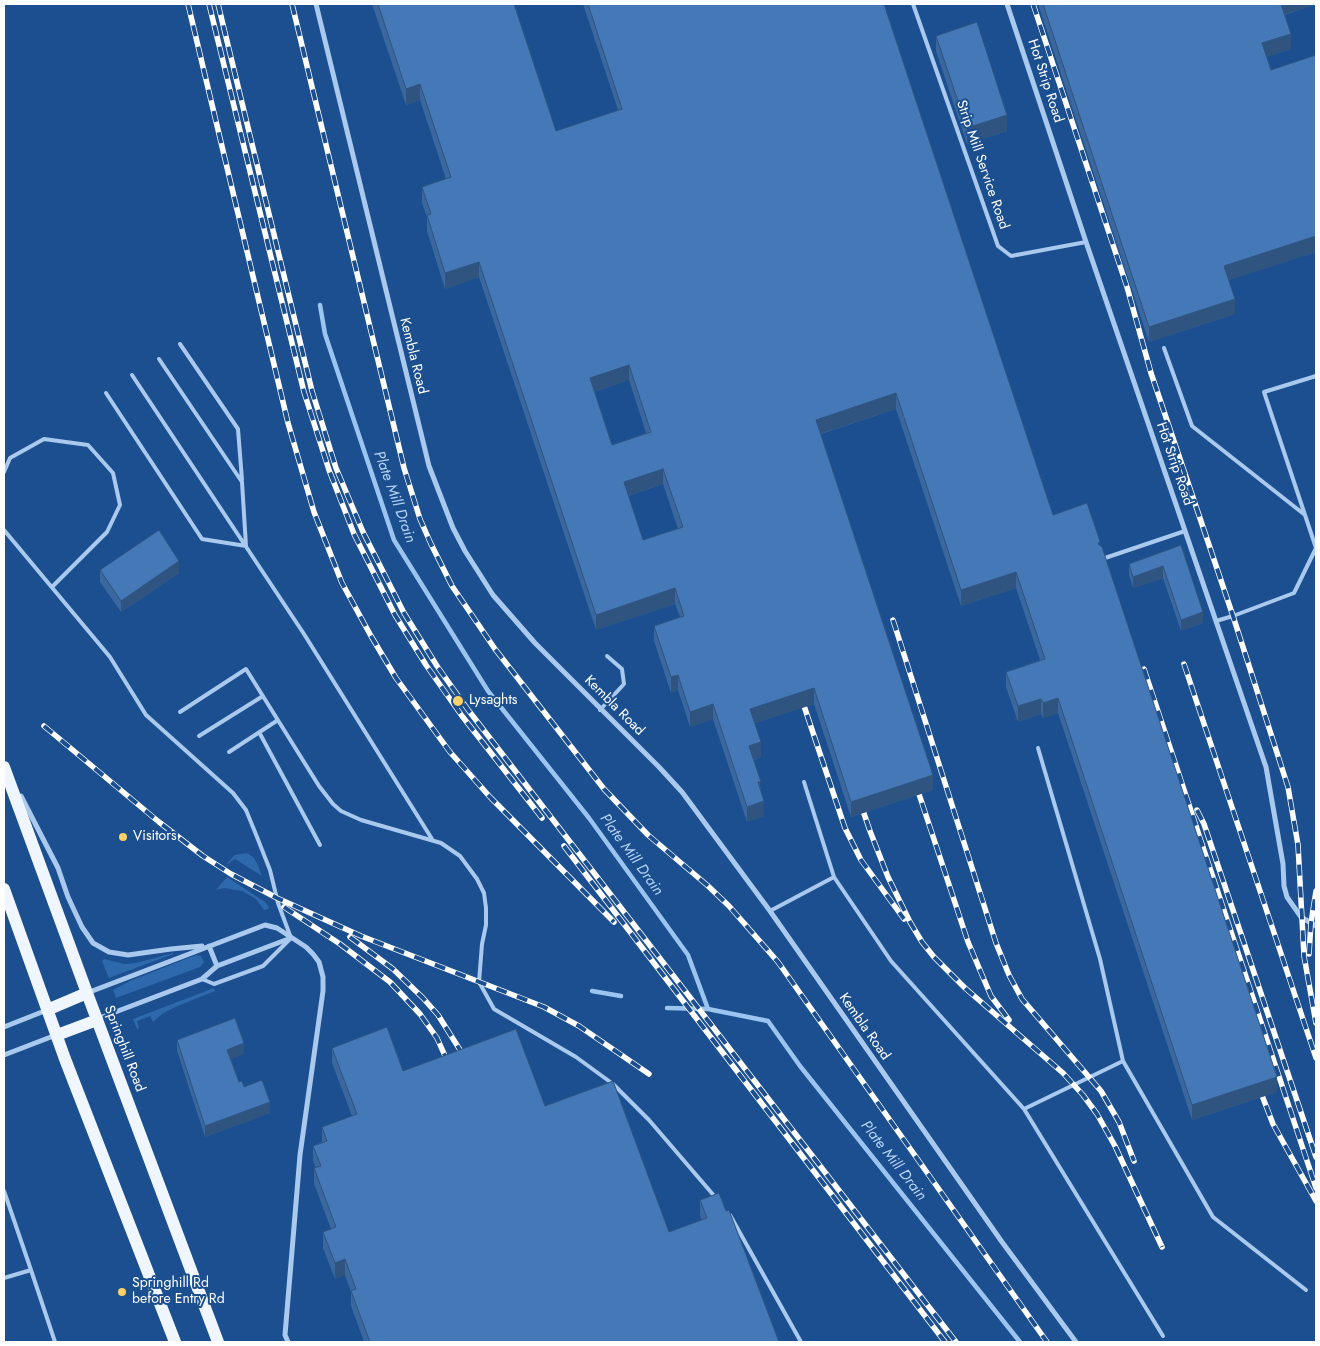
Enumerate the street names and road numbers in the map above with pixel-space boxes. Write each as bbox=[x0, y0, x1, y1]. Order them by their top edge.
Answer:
street label: Hot Strip Road bbox=[1024, 37, 1066, 125]
street label: Strip Mill Service Road bbox=[952, 98, 1012, 232]
street label: Kembla Road bbox=[395, 316, 431, 396]
street label: Hot Strip Road bbox=[1152, 420, 1196, 508]
street label: Kembla Road bbox=[581, 673, 647, 739]
street label: Kembla Road bbox=[835, 990, 893, 1064]
street label: Springhill Road bbox=[100, 1003, 148, 1095]

